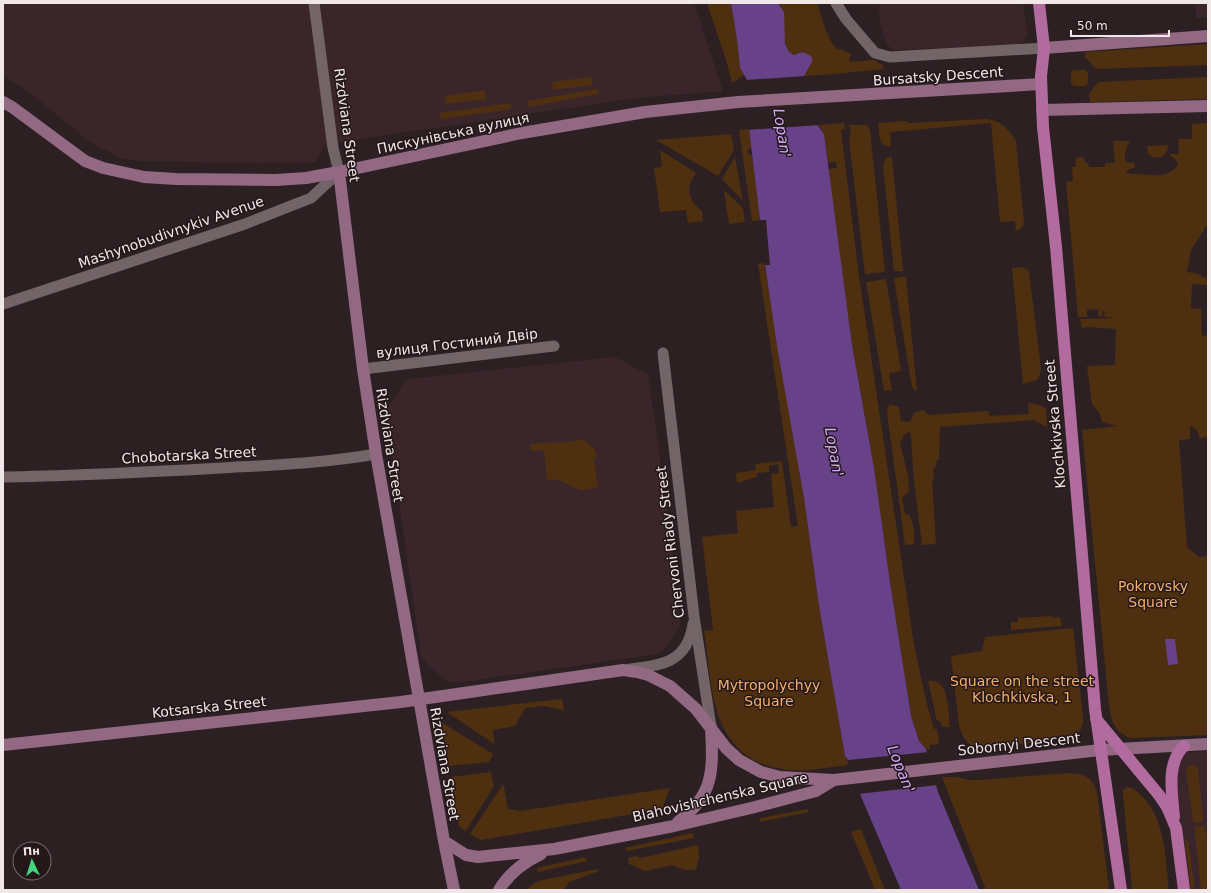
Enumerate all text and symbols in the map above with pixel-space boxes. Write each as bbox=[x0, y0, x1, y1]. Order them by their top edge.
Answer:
scale bar bbox=[1071, 12, 1169, 38]
text: 50 m bbox=[1077, 19, 1108, 33]
street label: Bursatsky Descent bbox=[872, 63, 1004, 89]
street label: Rizdviana Street bbox=[331, 67, 363, 184]
water label: Lopan' bbox=[769, 107, 795, 159]
street label: Пискунівська вулиця bbox=[375, 109, 531, 157]
street label: Mashynobudivnykiv Avenue bbox=[76, 193, 266, 271]
street label: вулиця Гостиний Двір bbox=[375, 325, 539, 361]
street label: Klochkivska Street bbox=[1041, 358, 1069, 489]
street label: Rizdviana Street bbox=[373, 387, 407, 504]
water label: Lopan' bbox=[821, 426, 847, 478]
street label: Chobotarska Street bbox=[121, 443, 257, 467]
street label: Chervoni Riady Street bbox=[653, 464, 687, 619]
park label: Pokrovsky Square bbox=[1118, 578, 1188, 610]
park label: Square on the street Klochkivska, 1 bbox=[950, 673, 1095, 705]
park label: Mytropolychyy Square bbox=[718, 677, 820, 709]
street label: Kotsarska Street bbox=[151, 693, 267, 721]
street label: Rizdviana Street bbox=[427, 706, 463, 823]
street label: Sobornyi Descent bbox=[957, 730, 1082, 758]
water label: Lopan' bbox=[883, 742, 919, 796]
street label: Blahovishchenska Square bbox=[631, 769, 809, 825]
north arrow bbox=[12, 841, 52, 881]
text: Пн bbox=[22, 844, 40, 859]

